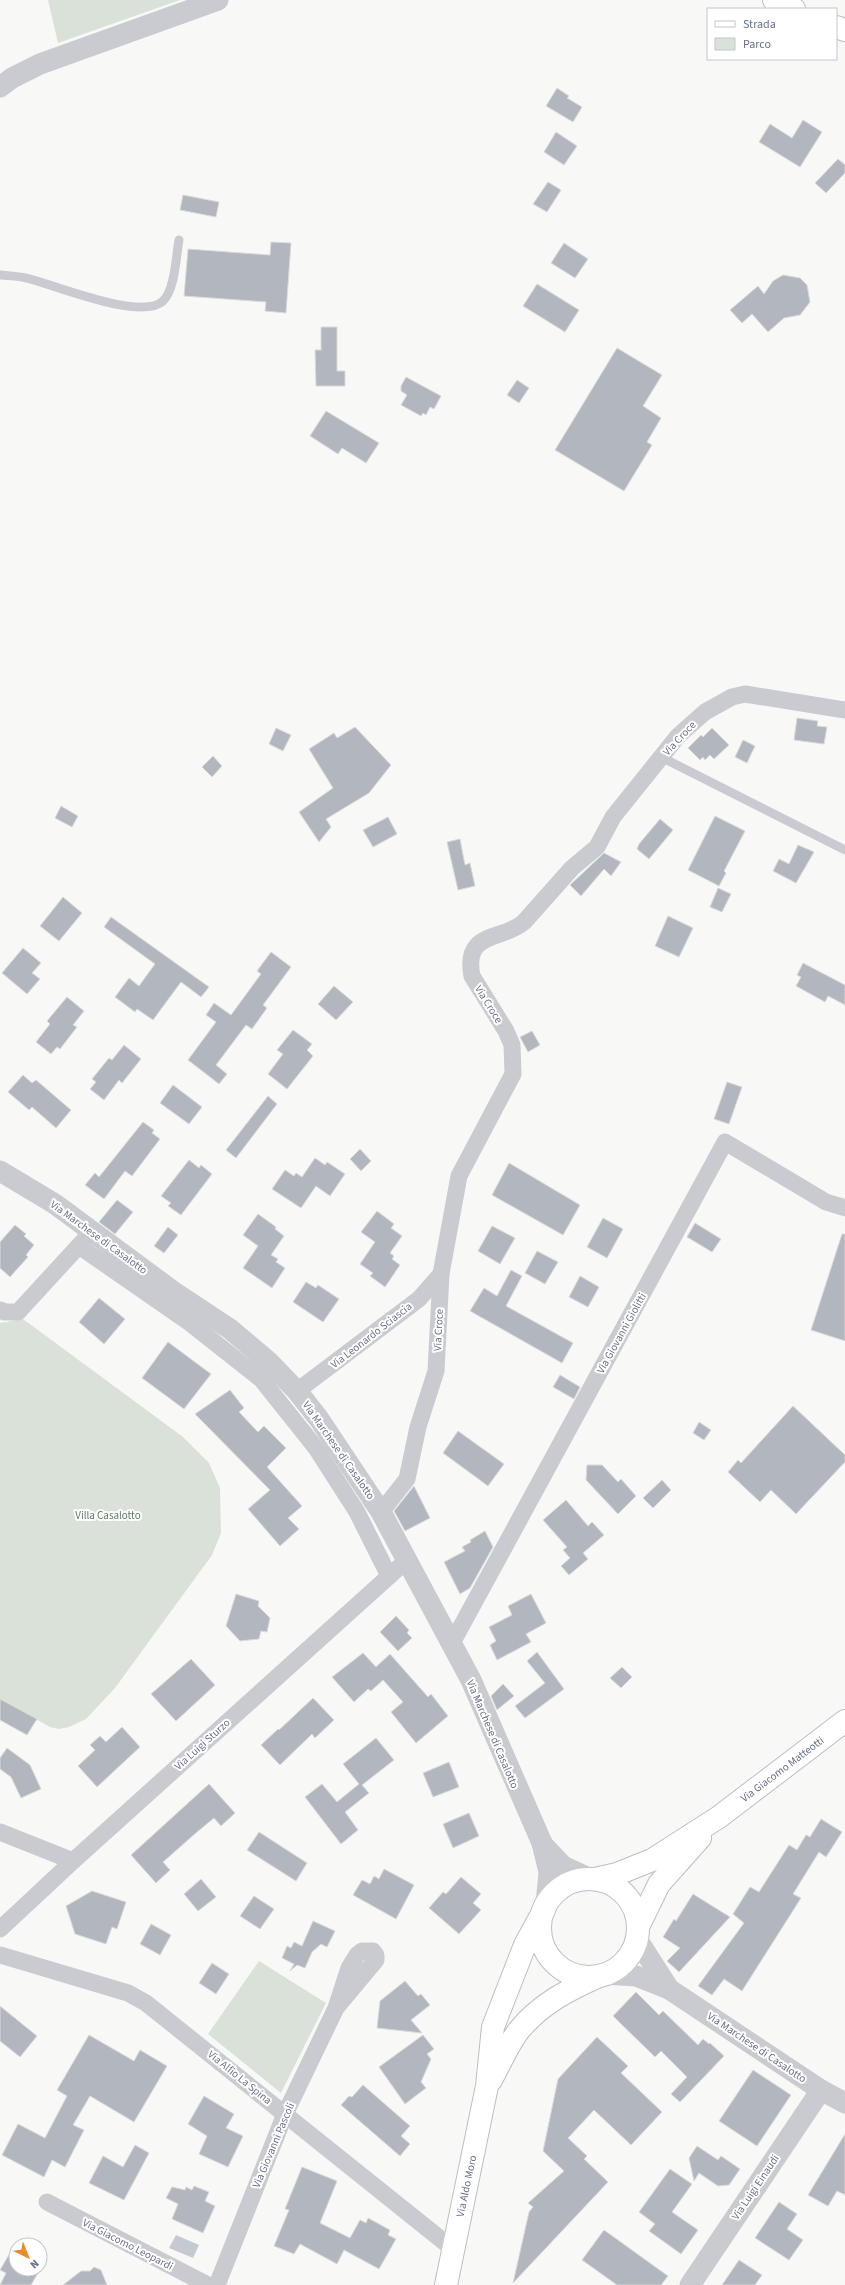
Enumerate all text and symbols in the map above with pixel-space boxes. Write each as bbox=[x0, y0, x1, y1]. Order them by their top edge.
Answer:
legend bbox=[707, 8, 837, 60]
text: Strada bbox=[743, 16, 776, 33]
text: Parco bbox=[743, 36, 771, 53]
street label: Via Croce bbox=[659, 717, 700, 759]
street label: Via Croce bbox=[471, 982, 506, 1027]
street label: Via Marchese di Casalotto bbox=[47, 1197, 150, 1278]
street label: Via Giovanni Giolitti bbox=[593, 1290, 650, 1376]
street label: Via Leonardo Sciascia bbox=[328, 1299, 415, 1372]
street label: Via Croce bbox=[430, 1308, 447, 1352]
street label: Via Marchese di Casalotto bbox=[299, 1398, 378, 1502]
park label: Villa Casalotto bbox=[75, 1508, 141, 1523]
street label: Via Marchese di Casalotto bbox=[463, 1678, 522, 1791]
street label: Via Luigi Sturzo bbox=[171, 1715, 233, 1773]
street label: Via Giacomo Matteotti bbox=[738, 1733, 827, 1806]
street label: Via Marchese di Casalotto bbox=[704, 2009, 809, 2086]
street label: Via Alfio La Spina bbox=[205, 2047, 275, 2108]
street label: Via Giovanni Pascoli bbox=[249, 2100, 298, 2190]
street label: Via Luigi Einaudi bbox=[728, 2152, 783, 2223]
street label: Via Aldo Moro bbox=[453, 2154, 480, 2218]
street label: Via Giacomo Leopardi bbox=[80, 2215, 176, 2274]
north arrow bbox=[8, 2237, 48, 2277]
text: N bbox=[27, 2256, 42, 2272]

